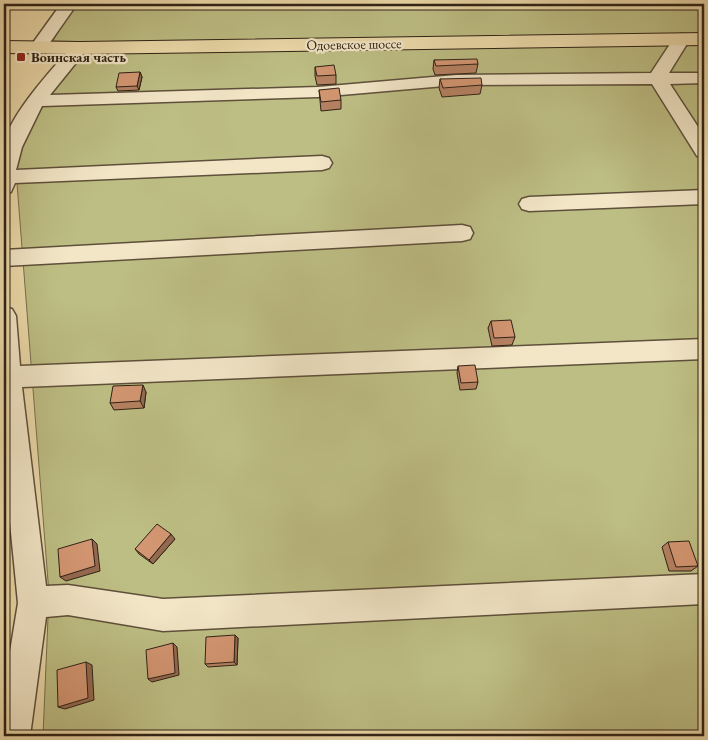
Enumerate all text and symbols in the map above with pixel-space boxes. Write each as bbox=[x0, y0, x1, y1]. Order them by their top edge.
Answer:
street label: Одоевское шоссе bbox=[306, 34, 402, 54]
place label: Воинская часть bbox=[31, 48, 126, 66]
marker: Воинская часть bbox=[15, 51, 27, 63]

